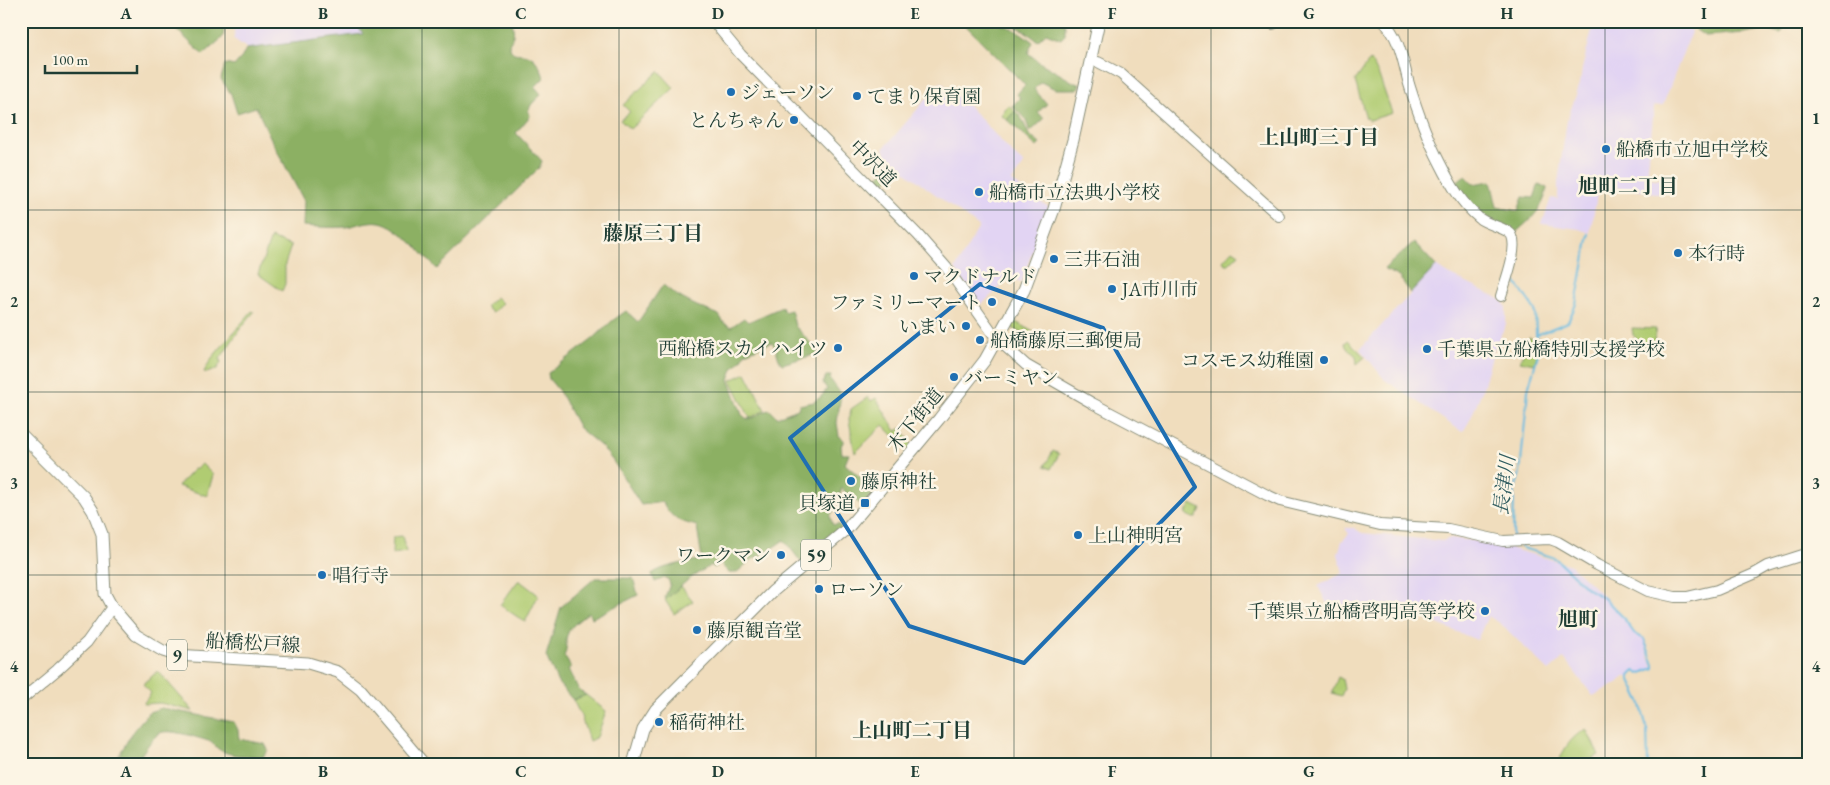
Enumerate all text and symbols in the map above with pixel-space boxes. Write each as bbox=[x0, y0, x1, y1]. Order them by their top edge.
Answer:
text: A bbox=[119, 3, 132, 24]
text: B bbox=[318, 3, 328, 24]
text: C bbox=[515, 3, 527, 24]
text: D bbox=[712, 3, 724, 24]
text: E bbox=[910, 3, 920, 24]
text: F bbox=[1108, 3, 1117, 24]
text: G bbox=[1303, 3, 1315, 24]
text: H bbox=[1501, 3, 1514, 24]
text: I bbox=[1701, 3, 1707, 24]
scale bar bbox=[45, 42, 138, 74]
text: 100 m bbox=[52, 50, 89, 69]
place label: ジェーソン bbox=[741, 80, 835, 105]
place label: てまり保育園 bbox=[867, 84, 981, 109]
marker: ジェーソン bbox=[725, 86, 737, 98]
marker: てまり保育園 bbox=[851, 90, 863, 102]
text: 1 bbox=[10, 108, 18, 129]
place label: とんちゃん bbox=[689, 108, 784, 133]
text: 1 bbox=[1812, 108, 1820, 129]
marker: とんちゃん bbox=[788, 114, 800, 126]
district label: 上山町三丁目 bbox=[1259, 124, 1379, 150]
street label: 中沢道 bbox=[844, 134, 902, 192]
place label: 船橋市立旭中学校 bbox=[1616, 137, 1768, 162]
marker: 船橋市立旭中学校 bbox=[1600, 143, 1612, 155]
district label: 旭町二丁目 bbox=[1578, 173, 1678, 199]
place label: 船橋市立法典小学校 bbox=[989, 180, 1160, 205]
marker: 船橋市立法典小学校 bbox=[973, 186, 985, 198]
district label: 藤原三丁目 bbox=[603, 220, 703, 246]
place label: 本行時 bbox=[1688, 241, 1745, 266]
place label: 三井石油 bbox=[1064, 247, 1140, 272]
marker: 本行時 bbox=[1672, 247, 1684, 259]
marker: 三井石油 bbox=[1048, 253, 1060, 265]
place label: マクドナルド bbox=[924, 264, 1037, 289]
marker: マクドナルド bbox=[908, 270, 920, 282]
place label: JA市川市 bbox=[1120, 277, 1199, 302]
marker: JA市川市 bbox=[1106, 283, 1118, 295]
place label: ファミリーマート bbox=[830, 290, 982, 315]
text: 2 bbox=[10, 291, 19, 312]
text: 2 bbox=[1812, 291, 1821, 312]
marker: ファミリーマート bbox=[986, 296, 998, 308]
place label: いまい bbox=[899, 314, 956, 339]
marker: いまい bbox=[960, 320, 972, 332]
place label: 船橋藤原三郵便局 bbox=[990, 328, 1142, 353]
marker: 船橋藤原三郵便局 bbox=[974, 334, 986, 346]
place label: 西船橋スカイハイツ bbox=[658, 336, 828, 361]
place label: 千葉県立船橋特別支援学校 bbox=[1437, 337, 1665, 362]
marker: 西船橋スカイハイツ bbox=[832, 342, 844, 354]
marker: 千葉県立船橋特別支援学校 bbox=[1421, 343, 1433, 355]
place label: コスモス幼稚園 bbox=[1181, 348, 1314, 373]
marker: コスモス幼稚園 bbox=[1318, 354, 1330, 366]
place label: バーミヤン bbox=[964, 365, 1059, 390]
marker: バーミヤン bbox=[948, 371, 960, 383]
street label: 木下街道 bbox=[881, 383, 949, 457]
water label: 長津川 bbox=[1487, 452, 1521, 516]
place label: 藤原神社 bbox=[861, 469, 937, 494]
text: 3 bbox=[10, 473, 18, 494]
text: 3 bbox=[1812, 473, 1820, 494]
marker: 藤原神社 bbox=[845, 475, 857, 487]
place label: 貝塚道 bbox=[798, 491, 855, 516]
marker: 貝塚道 bbox=[859, 497, 871, 509]
place label: 上山神明宮 bbox=[1088, 523, 1183, 548]
marker: 上山神明宮 bbox=[1072, 529, 1084, 541]
road number: 59 bbox=[801, 540, 831, 570]
place label: ワークマン bbox=[676, 543, 771, 568]
marker: ワークマン bbox=[775, 549, 787, 561]
place label: 唱行寺 bbox=[332, 563, 389, 588]
marker: 唱行寺 bbox=[316, 569, 328, 581]
place label: ローソン bbox=[829, 577, 904, 602]
marker: ローソン bbox=[813, 583, 825, 595]
place label: 千葉県立船橋啓明高等学校 bbox=[1247, 599, 1475, 624]
marker: 千葉県立船橋啓明高等学校 bbox=[1479, 605, 1491, 617]
district label: 旭町 bbox=[1558, 606, 1599, 632]
place label: 藤原観音堂 bbox=[707, 618, 802, 643]
marker: 藤原観音堂 bbox=[691, 624, 703, 636]
street label: 船橋松戸線 bbox=[205, 628, 301, 658]
road number: 9 bbox=[167, 640, 187, 670]
text: 4 bbox=[10, 656, 19, 677]
text: 4 bbox=[1812, 656, 1821, 677]
place label: 稲荷神社 bbox=[669, 710, 745, 735]
marker: 稲荷神社 bbox=[653, 716, 665, 728]
district label: 上山町二丁目 bbox=[852, 717, 972, 743]
text: A bbox=[119, 761, 132, 782]
text: B bbox=[318, 761, 328, 782]
text: C bbox=[515, 761, 527, 782]
text: D bbox=[712, 761, 724, 782]
text: E bbox=[910, 761, 920, 782]
text: F bbox=[1108, 761, 1117, 782]
text: G bbox=[1303, 761, 1315, 782]
text: H bbox=[1501, 761, 1514, 782]
text: I bbox=[1701, 761, 1707, 782]

